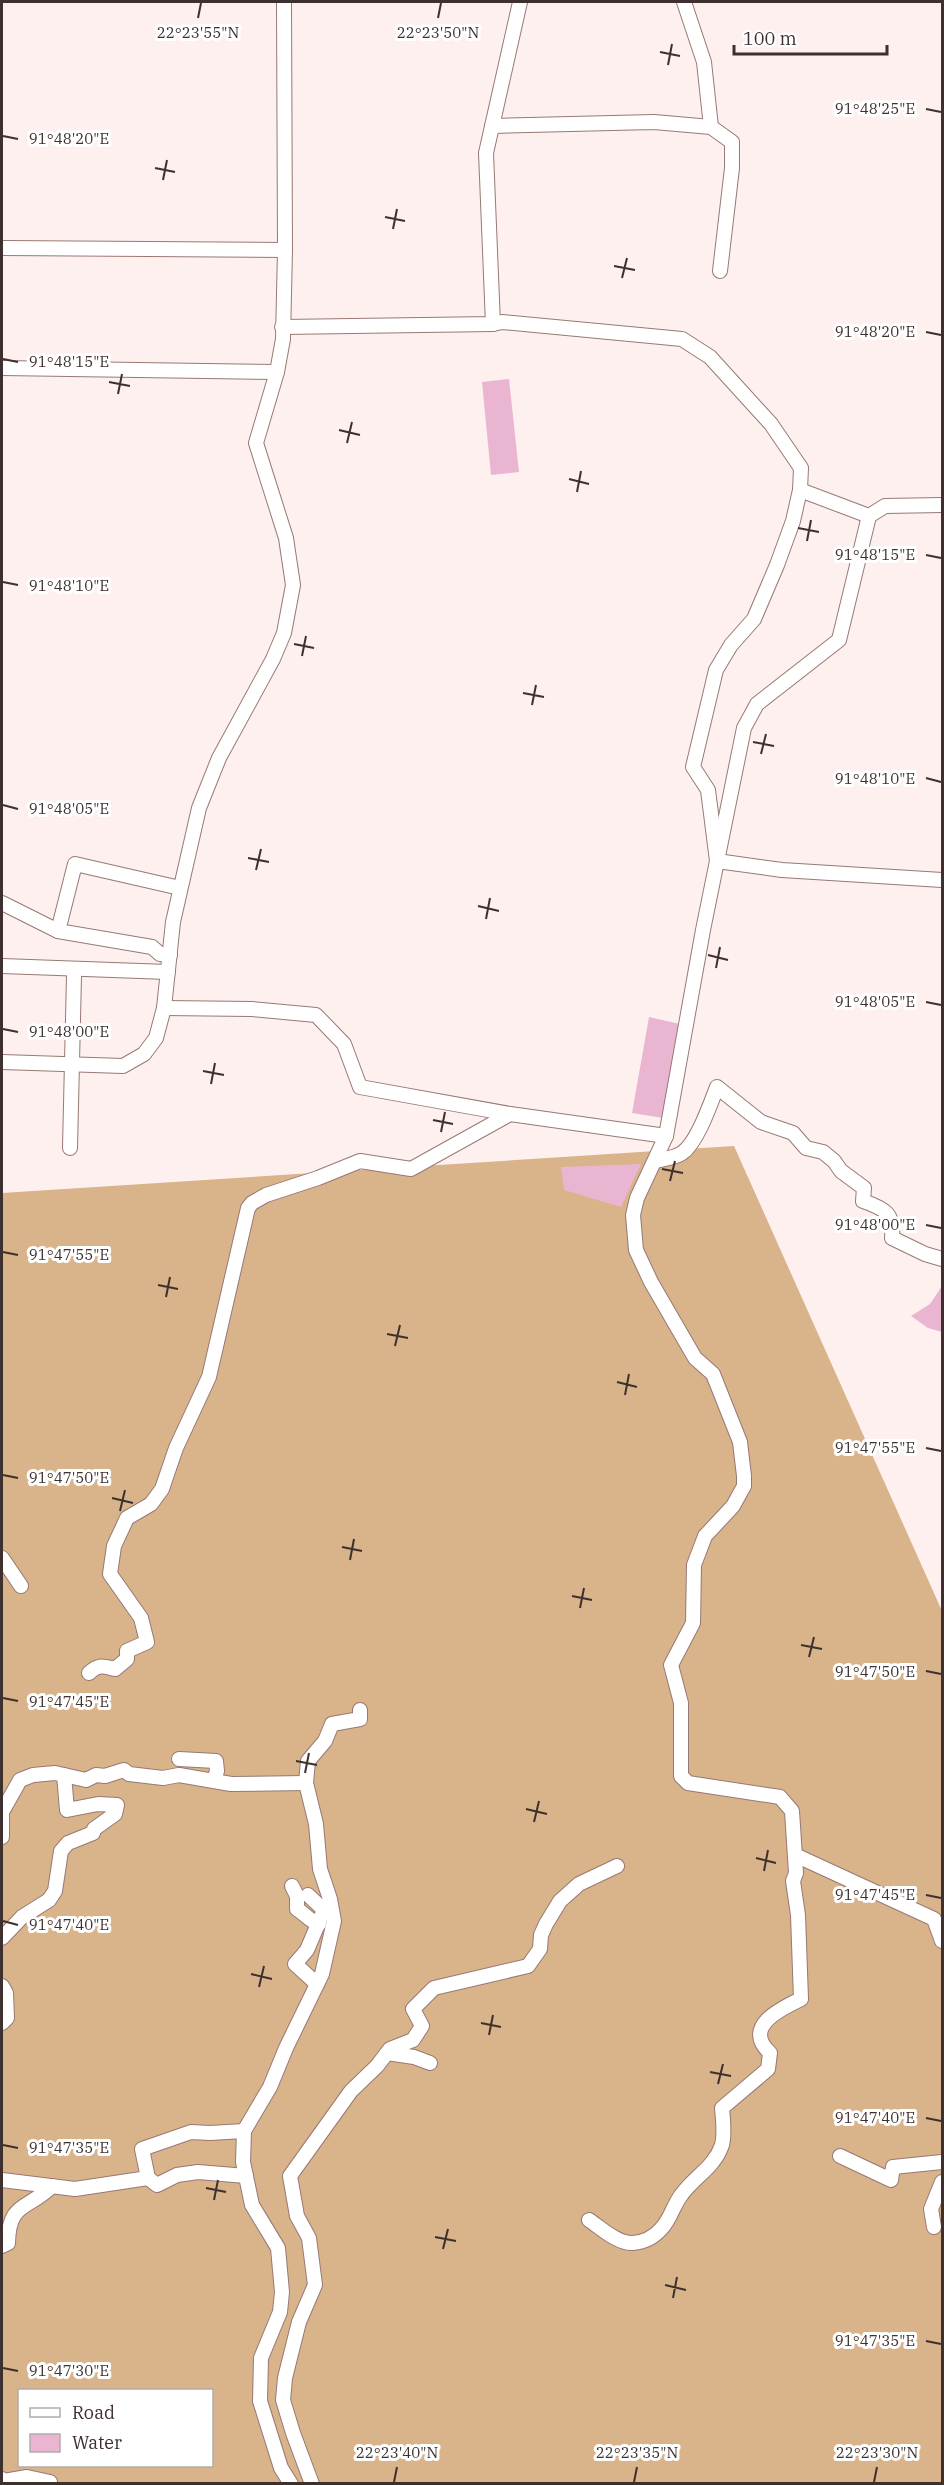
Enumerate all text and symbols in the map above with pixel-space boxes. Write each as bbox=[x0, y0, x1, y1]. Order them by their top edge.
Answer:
scale bar bbox=[734, 18, 887, 56]
text: 22°23'55"N bbox=[157, 23, 239, 42]
text: 22°23'50"N bbox=[397, 23, 479, 42]
text: 100 m bbox=[743, 27, 797, 50]
text: 91°48'25"E bbox=[835, 99, 915, 118]
text: 91°48'20"E bbox=[29, 129, 109, 148]
text: 91°48'20"E bbox=[835, 322, 915, 341]
text: 91°48'15"E bbox=[29, 352, 109, 371]
text: 91°48'15"E bbox=[835, 545, 915, 564]
text: 91°48'10"E bbox=[29, 576, 109, 595]
text: 91°48'10"E bbox=[835, 769, 915, 788]
text: 91°48'05"E bbox=[29, 799, 109, 818]
text: 91°48'05"E bbox=[835, 992, 915, 1011]
text: 91°48'00"E bbox=[29, 1022, 109, 1041]
text: 91°48'00"E bbox=[835, 1215, 915, 1234]
text: 91°47'55"E bbox=[29, 1245, 109, 1264]
text: 91°47'55"E bbox=[835, 1438, 915, 1457]
text: 91°47'50"E bbox=[29, 1468, 109, 1487]
text: 91°47'50"E bbox=[835, 1662, 915, 1681]
text: 91°47'45"E bbox=[29, 1692, 109, 1711]
text: 91°47'45"E bbox=[835, 1885, 915, 1904]
text: 91°47'40"E bbox=[29, 1915, 109, 1934]
text: 91°47'40"E bbox=[835, 2108, 915, 2127]
text: 91°47'35"E bbox=[29, 2138, 109, 2157]
text: 91°47'35"E bbox=[835, 2331, 915, 2350]
text: 91°47'30"E bbox=[29, 2361, 109, 2380]
legend bbox=[18, 2389, 213, 2467]
text: Road bbox=[72, 2401, 115, 2424]
text: Water bbox=[72, 2431, 122, 2454]
text: 22°23'40"N bbox=[356, 2443, 438, 2462]
text: 22°23'35"N bbox=[596, 2443, 678, 2462]
text: 22°23'30"N bbox=[836, 2443, 918, 2462]

